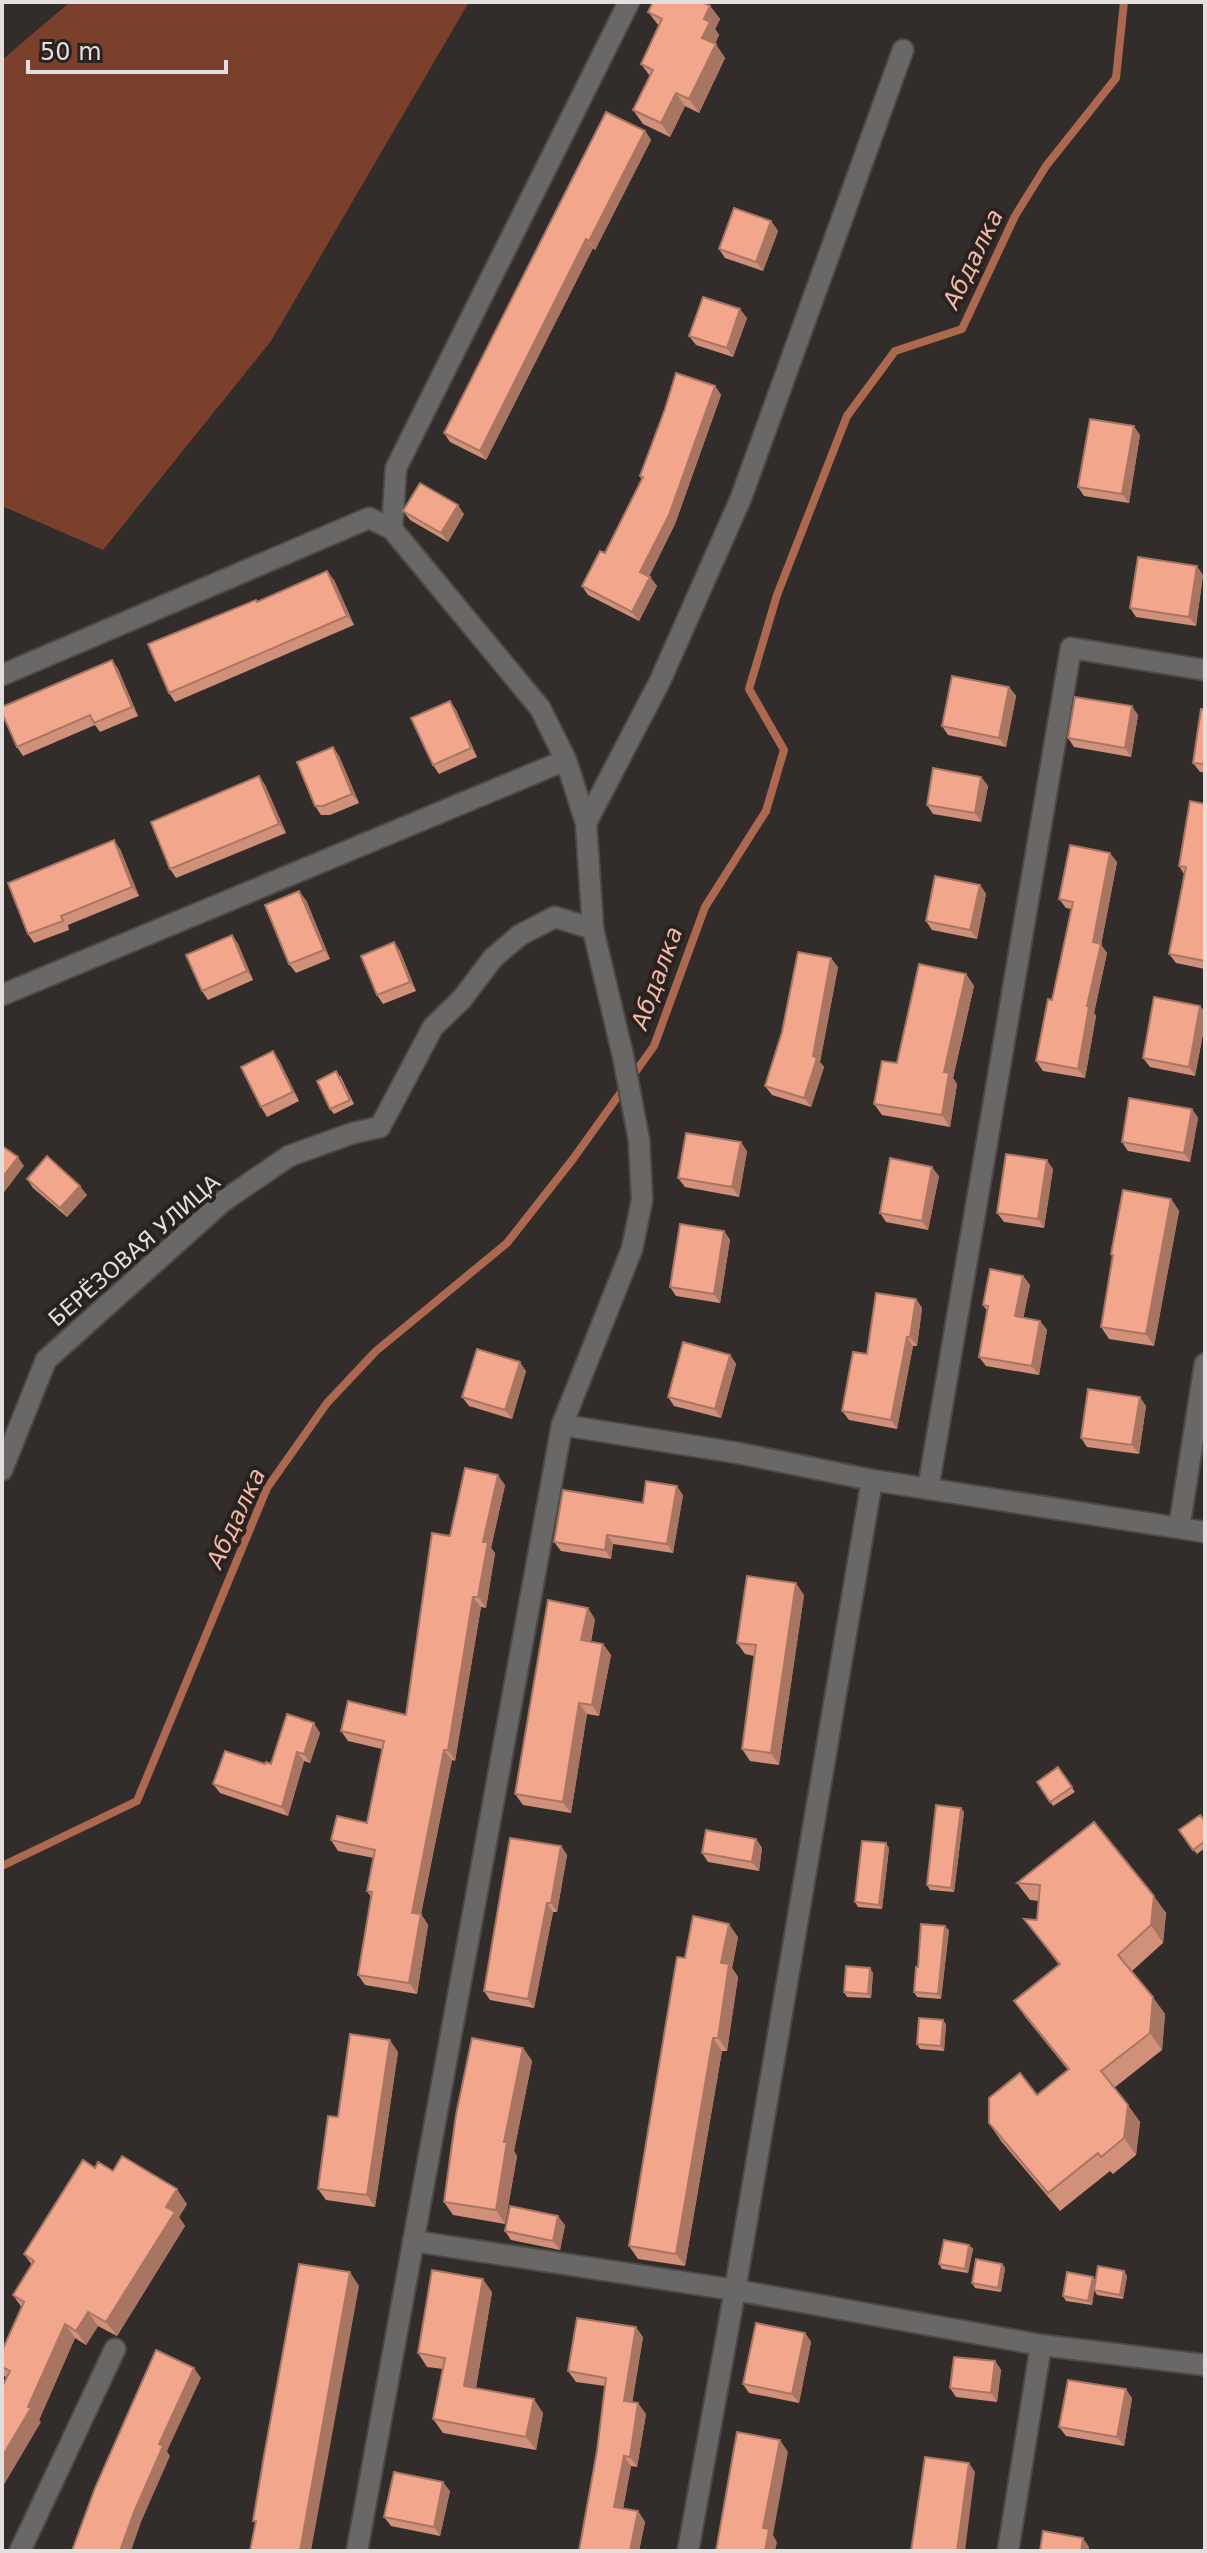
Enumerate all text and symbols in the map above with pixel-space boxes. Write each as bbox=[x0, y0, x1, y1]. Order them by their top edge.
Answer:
scale bar bbox=[28, 24, 226, 74]
text: 50 m bbox=[40, 38, 102, 66]
water label: Абдалка bbox=[936, 205, 1009, 315]
water label: Абдалка bbox=[625, 923, 688, 1035]
street label: БЕРЁЗОВАЯ УЛИЦА bbox=[44, 1169, 225, 1332]
water label: Абдалка bbox=[200, 1464, 271, 1574]

